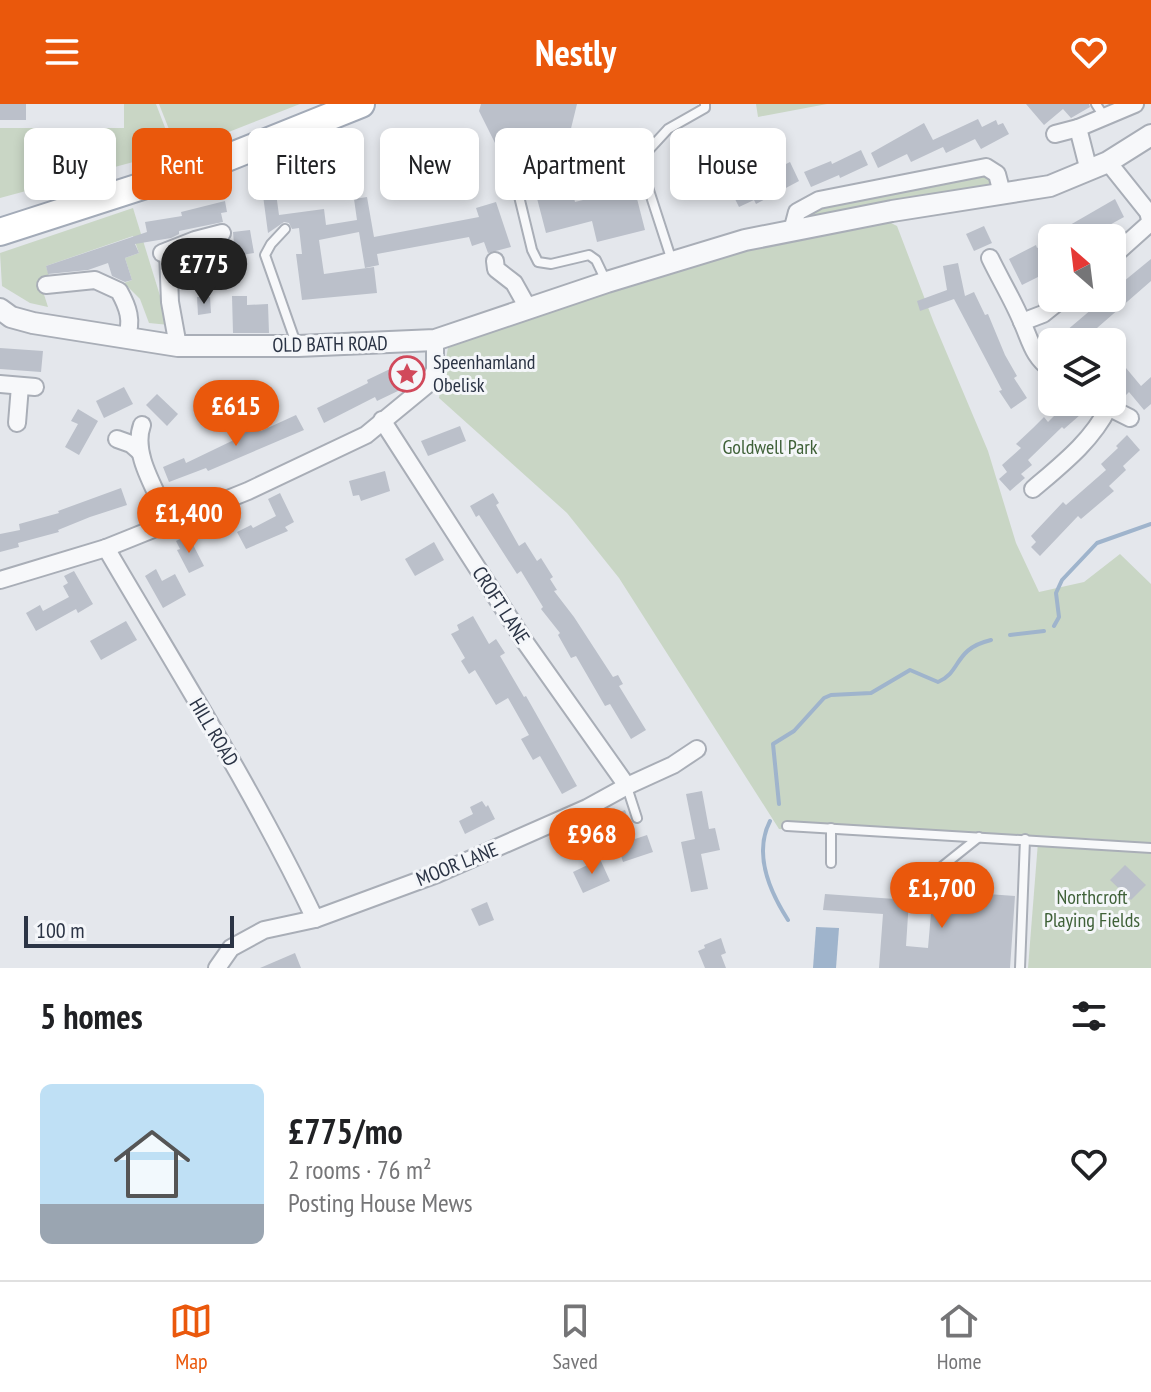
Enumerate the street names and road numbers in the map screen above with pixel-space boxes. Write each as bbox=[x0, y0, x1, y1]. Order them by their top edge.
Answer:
street label: OLD BATH ROAD bbox=[272, 330, 388, 358]
street label: CROFT LANE bbox=[466, 561, 536, 649]
street label: HILL ROAD bbox=[184, 693, 244, 771]
street label: MOOR LANE bbox=[412, 836, 502, 892]

